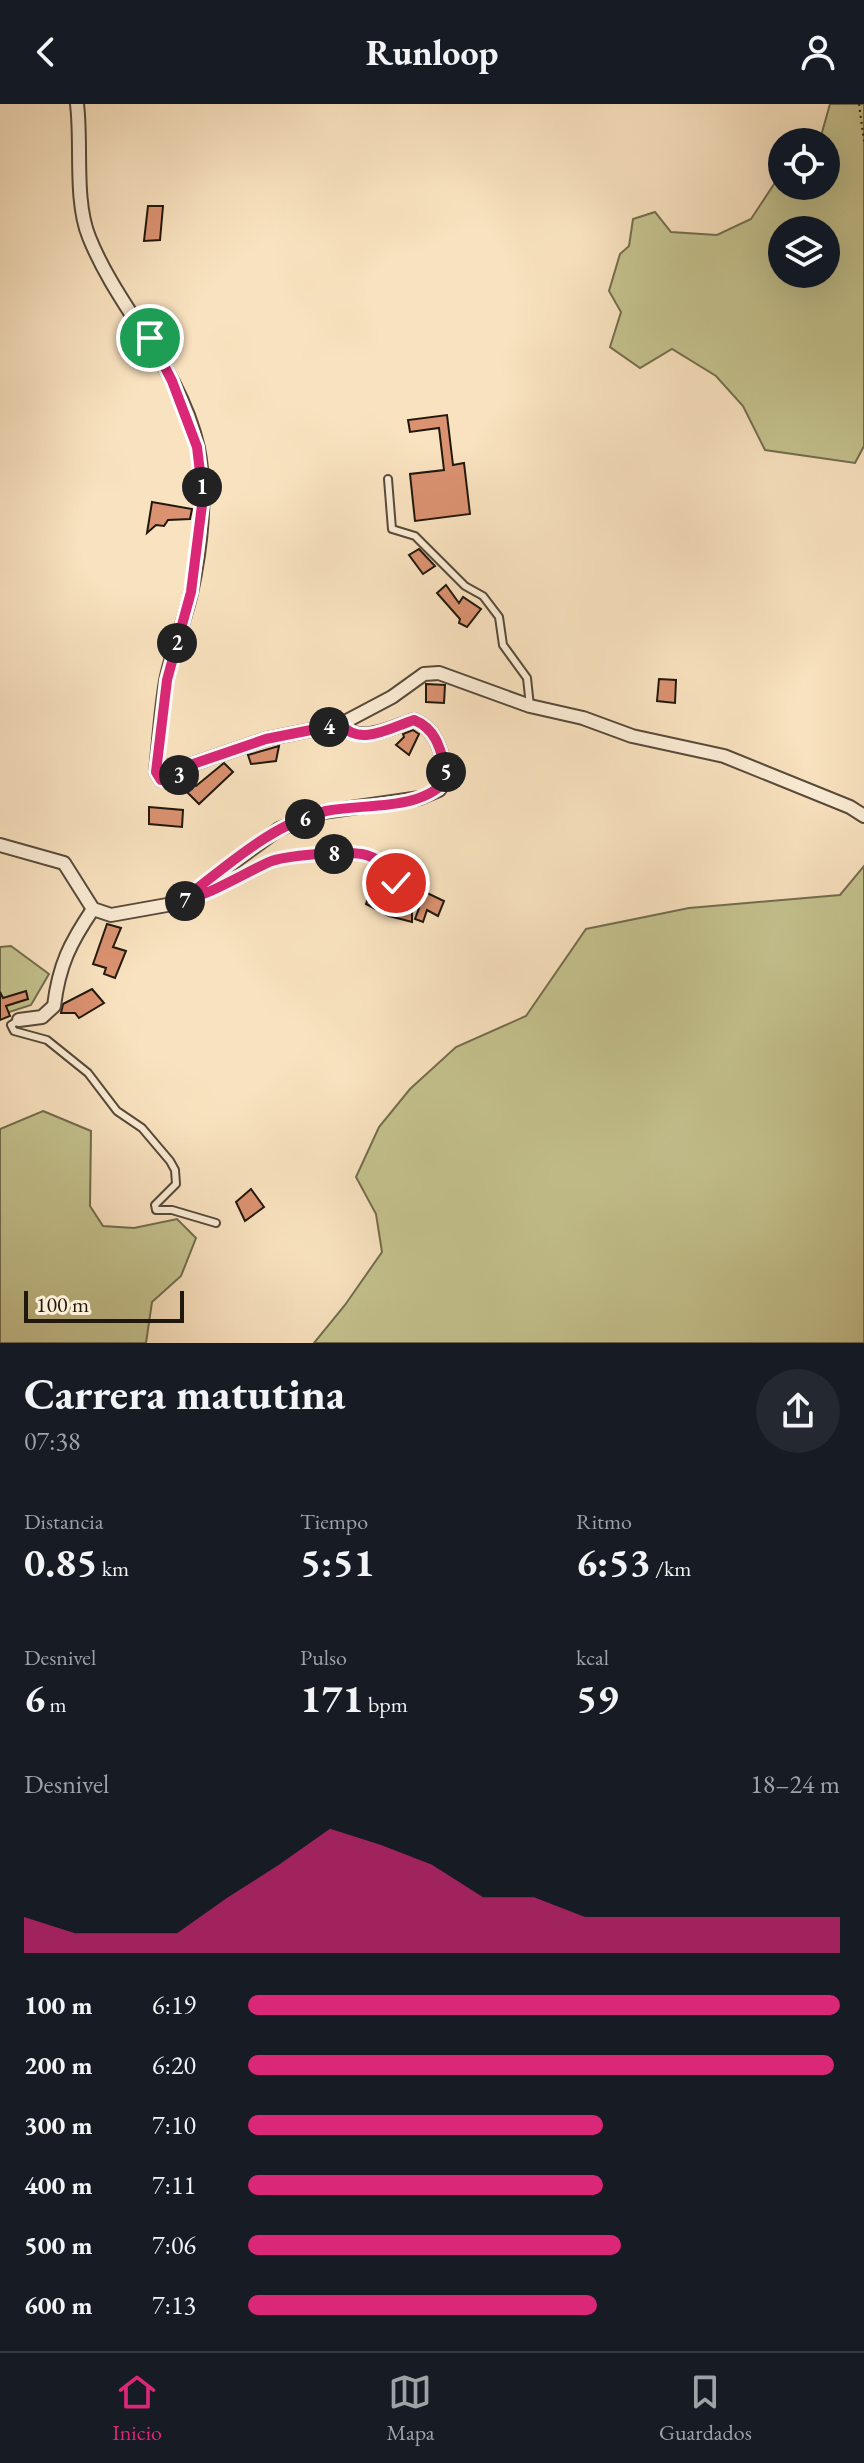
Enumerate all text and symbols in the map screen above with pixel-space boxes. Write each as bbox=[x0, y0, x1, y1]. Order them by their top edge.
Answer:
text: Runloop bbox=[366, 29, 498, 76]
icon: back bbox=[24, 30, 68, 74]
icon: person bbox=[796, 30, 840, 74]
map controls bbox=[768, 128, 840, 288]
button: locate bbox=[768, 128, 840, 200]
button: layers bbox=[768, 216, 840, 288]
pin bbox=[116, 304, 184, 372]
icon: arrive bbox=[128, 316, 172, 360]
pin: 1 bbox=[182, 467, 222, 507]
text: 1 bbox=[196, 472, 208, 501]
pin: 2 bbox=[157, 623, 197, 663]
text: 2 bbox=[171, 628, 183, 657]
pin: 4 bbox=[309, 707, 349, 747]
text: 4 bbox=[323, 712, 335, 741]
pin: 5 bbox=[426, 752, 466, 792]
pin: 3 bbox=[159, 755, 199, 795]
text: 5 bbox=[440, 757, 452, 786]
text: 3 bbox=[173, 760, 185, 789]
pin: 6 bbox=[285, 799, 325, 839]
text: 6 bbox=[299, 804, 311, 833]
pin: 8 bbox=[314, 834, 354, 874]
text: 8 bbox=[328, 839, 340, 868]
pin bbox=[362, 849, 430, 917]
icon: check bbox=[374, 861, 418, 905]
pin: 7 bbox=[165, 881, 205, 921]
text: 7 bbox=[179, 886, 191, 915]
scale bar bbox=[24, 1287, 184, 1323]
text: 100 m bbox=[36, 1290, 89, 1319]
text: Carrera matutina bbox=[24, 1365, 345, 1422]
button: share bbox=[756, 1369, 840, 1453]
text: 07:38 bbox=[24, 1424, 80, 1458]
text: Distancia bbox=[24, 1507, 104, 1536]
text: Tiempo bbox=[300, 1507, 368, 1536]
text: Ritmo bbox=[576, 1507, 632, 1536]
text: 0.85 bbox=[24, 1536, 97, 1588]
text: 5:51 bbox=[300, 1536, 375, 1588]
text: 6:53 bbox=[576, 1536, 651, 1588]
text: km bbox=[97, 1554, 129, 1583]
text: /km bbox=[651, 1554, 691, 1583]
text: Desnivel bbox=[24, 1643, 96, 1672]
text: Pulso bbox=[300, 1643, 347, 1672]
text: kcal bbox=[576, 1643, 609, 1672]
text: 6 bbox=[24, 1672, 45, 1724]
text: 171 bbox=[300, 1672, 363, 1724]
text: 59 bbox=[576, 1672, 618, 1724]
text: m bbox=[45, 1690, 67, 1719]
text: bpm bbox=[363, 1690, 408, 1719]
text: Desnivel bbox=[24, 1767, 109, 1801]
text: 18–24 m bbox=[750, 1767, 840, 1801]
text: 100 m bbox=[24, 1988, 92, 2022]
text: 6:19 bbox=[152, 1988, 196, 2022]
text: 200 m bbox=[24, 2048, 92, 2082]
text: 6:20 bbox=[152, 2048, 196, 2082]
text: 300 m bbox=[24, 2108, 92, 2142]
text: 7:10 bbox=[152, 2108, 196, 2142]
text: 400 m bbox=[24, 2168, 92, 2202]
text: 7:11 bbox=[152, 2168, 196, 2202]
text: 500 m bbox=[24, 2228, 92, 2262]
text: 7:06 bbox=[152, 2228, 196, 2262]
text: 600 m bbox=[24, 2288, 92, 2322]
text: 7:13 bbox=[152, 2288, 196, 2322]
tab: Inicio bbox=[112, 2370, 162, 2447]
tab: Mapa bbox=[387, 2370, 434, 2447]
tab: Guardados bbox=[659, 2370, 752, 2447]

